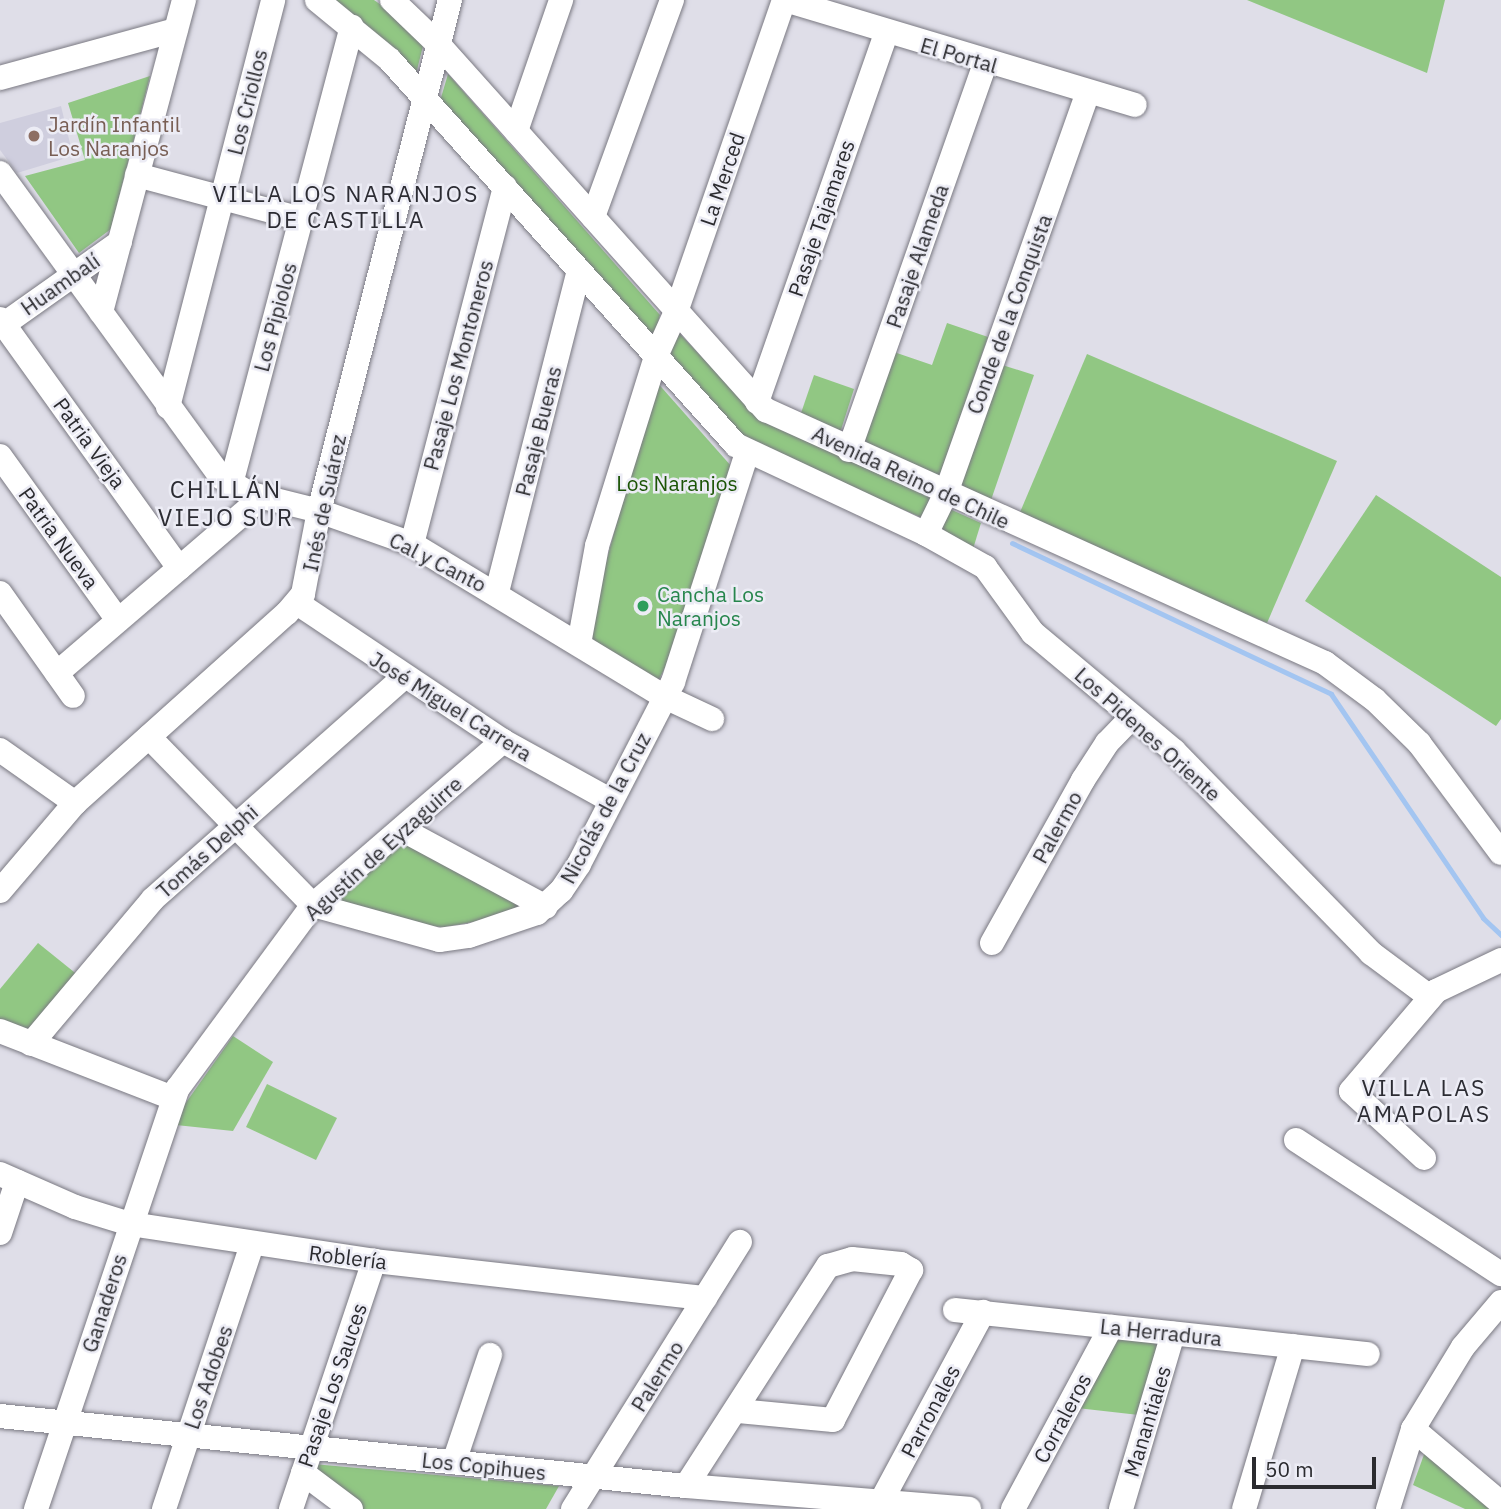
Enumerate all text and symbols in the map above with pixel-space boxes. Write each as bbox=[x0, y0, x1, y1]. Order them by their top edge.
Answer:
street label: El Portal bbox=[918, 32, 1000, 78]
street label: Los Criollos bbox=[222, 46, 272, 158]
place label: Jardín Infantil Los Naranjos bbox=[48, 111, 180, 161]
marker: Jardín Infantil Los Naranjos bbox=[26, 128, 42, 144]
street label: La Merced bbox=[694, 129, 750, 229]
street label: Pasaje Tajamares bbox=[782, 136, 860, 300]
district label: VILLA LOS NARANJOS DE CASTILLA bbox=[215, 179, 477, 233]
street label: Pasaje Alameda bbox=[881, 181, 953, 331]
street label: Conde de la Conquista bbox=[961, 211, 1057, 417]
street label: Huambalí bbox=[16, 248, 104, 320]
street label: Pasaje Los Montoneros bbox=[418, 257, 498, 473]
street label: Los Pipiolos bbox=[248, 260, 302, 374]
street label: Pasaje Bueras bbox=[510, 363, 566, 499]
street label: Patria Vieja bbox=[49, 393, 131, 493]
street label: Avenida Reino de Chile bbox=[808, 420, 1014, 534]
street label: Inés de Suárez bbox=[297, 432, 351, 574]
park label: Los Naranjos bbox=[616, 470, 738, 496]
district label: CHILLÁN VIEJO SUR bbox=[159, 476, 293, 532]
street label: Patria Nueva bbox=[14, 482, 104, 594]
street label: Cal y Canto bbox=[385, 527, 491, 597]
place label: Cancha Los Naranjos bbox=[657, 581, 764, 631]
marker: Cancha Los Naranjos bbox=[635, 598, 651, 614]
street label: José Miguel Carrera bbox=[365, 646, 537, 766]
street label: Los Pidenes Oriente bbox=[1070, 662, 1226, 806]
street label: Nicolás de la Cruz bbox=[555, 728, 655, 888]
street label: Agustín de Eyzaguirre bbox=[299, 771, 467, 925]
street label: Palermo bbox=[1027, 786, 1087, 868]
street label: Tomás Delphi bbox=[151, 799, 263, 903]
district label: VILLA LAS AMAPOLAS bbox=[1358, 1073, 1490, 1127]
street label: Roblería bbox=[308, 1240, 388, 1274]
street label: Ganaderos bbox=[76, 1250, 132, 1356]
street label: Pasaje Los Sauces bbox=[292, 1300, 372, 1470]
street label: La Herradura bbox=[1099, 1313, 1223, 1351]
street label: Los Adobes bbox=[178, 1322, 238, 1432]
street label: Palermo bbox=[625, 1336, 689, 1416]
street label: Parronales bbox=[895, 1360, 965, 1462]
street label: Manantiales bbox=[1118, 1363, 1176, 1479]
street label: Corraleros bbox=[1028, 1369, 1096, 1467]
scale bar bbox=[1256, 1442, 1380, 1486]
street label: Los Copihues bbox=[420, 1447, 548, 1485]
text: 50 m bbox=[1265, 1455, 1314, 1483]

